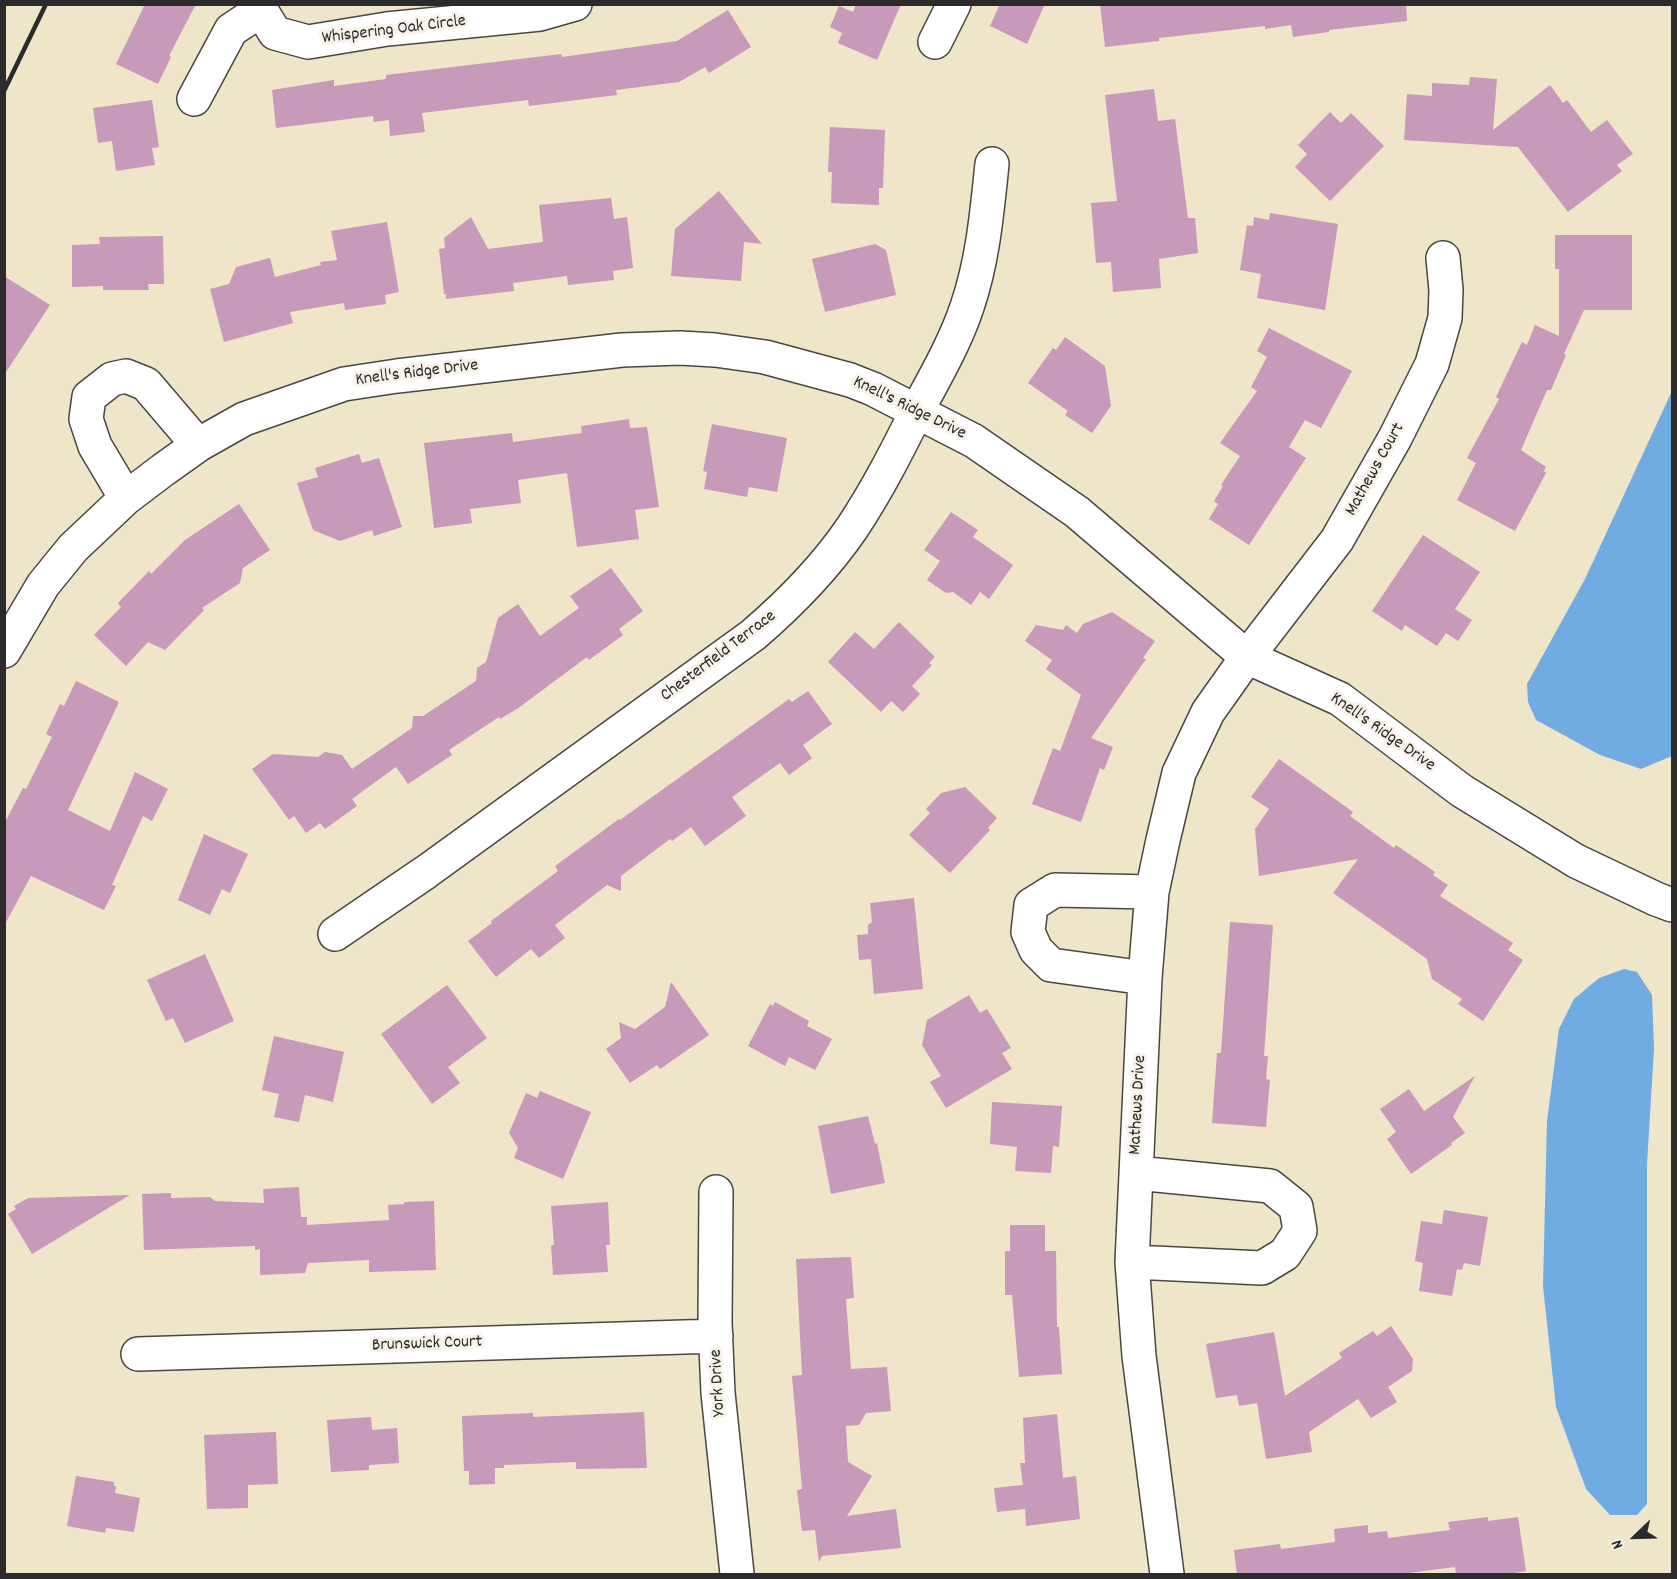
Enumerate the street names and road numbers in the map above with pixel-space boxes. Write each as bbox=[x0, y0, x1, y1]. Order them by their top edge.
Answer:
street label: Whispering Oak Circle bbox=[321, 11, 467, 51]
street label: Knell's Ridge Drive bbox=[354, 356, 480, 392]
street label: Knell's Ridge Drive bbox=[849, 372, 969, 446]
street label: Mathews Court bbox=[1342, 420, 1410, 520]
street label: Chesterfield Terrace bbox=[657, 607, 781, 707]
street label: Knell's Ridge Drive bbox=[1325, 689, 1439, 777]
street label: Mathews Drive bbox=[1126, 1055, 1152, 1155]
street label: Brunswick Court bbox=[371, 1332, 483, 1358]
street label: York Drive bbox=[706, 1349, 732, 1417]

